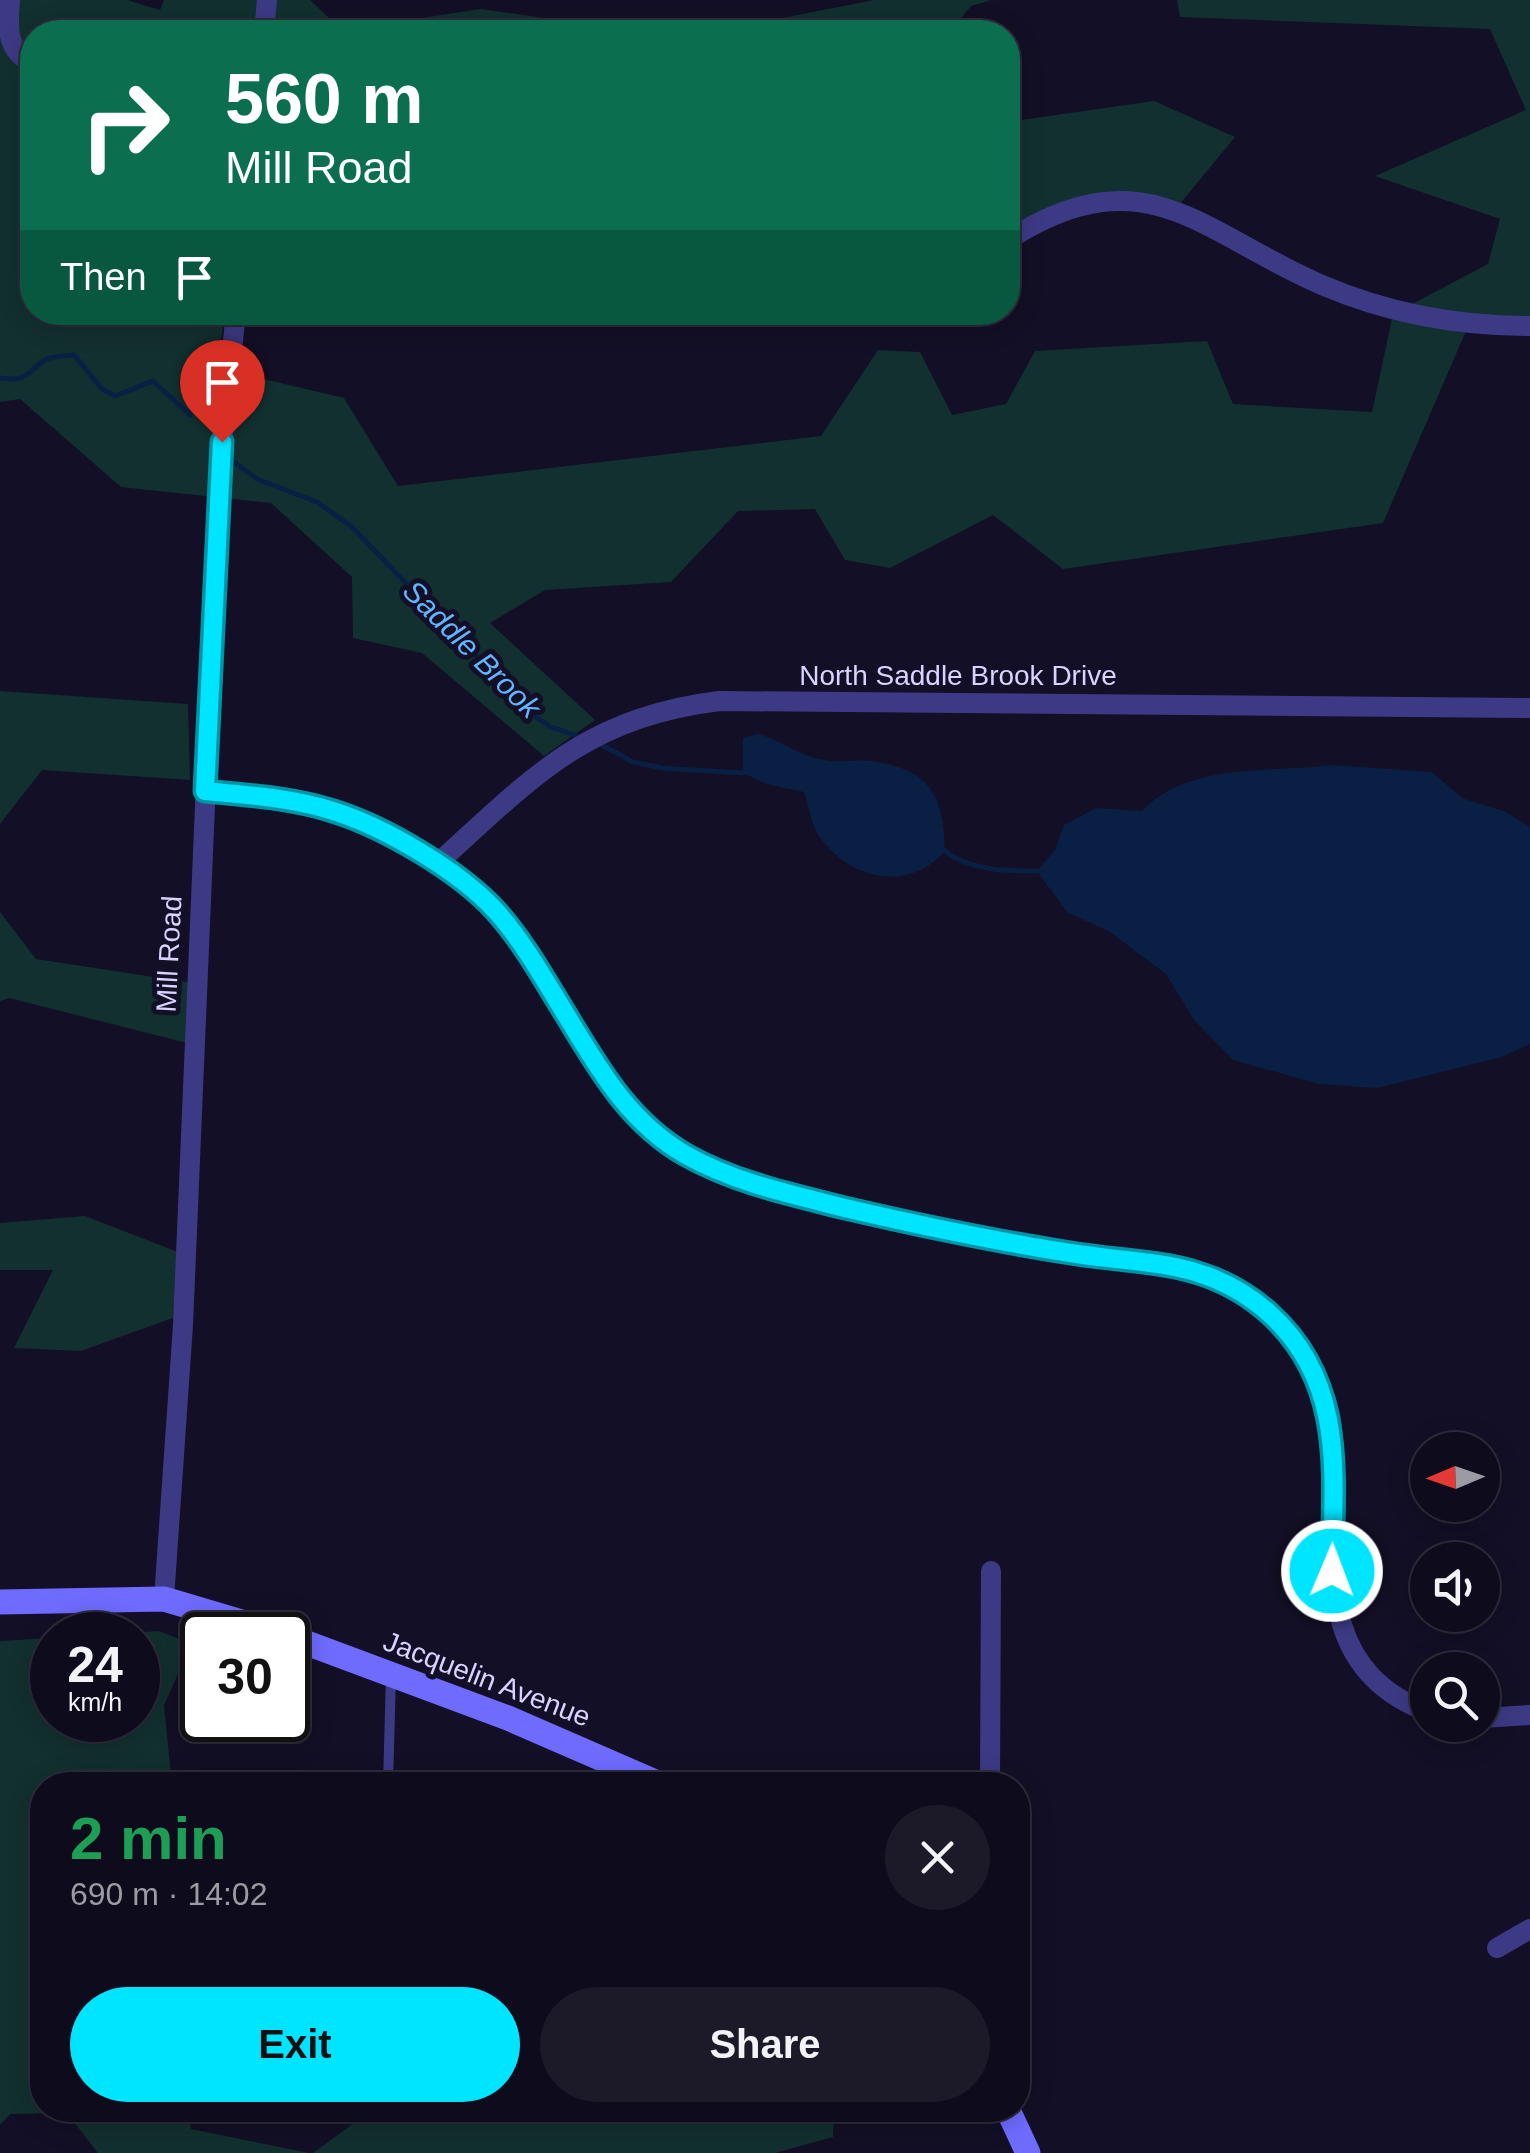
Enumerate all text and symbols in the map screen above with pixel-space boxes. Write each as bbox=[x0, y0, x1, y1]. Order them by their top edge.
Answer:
icon: right bbox=[60, 60, 190, 190]
text: 560 m bbox=[225, 60, 423, 138]
text: Mill Road bbox=[225, 142, 413, 193]
icon: arrive bbox=[167, 250, 222, 305]
text: Then bbox=[60, 256, 147, 298]
pin bbox=[180, 340, 265, 443]
icon: arrive bbox=[195, 355, 250, 410]
water label: Saddle Brook bbox=[397, 574, 549, 726]
street label: North Saddle Brook Drive bbox=[799, 660, 1117, 691]
street label: Mill Road bbox=[150, 895, 188, 1013]
north arrow bbox=[1410, 1432, 1500, 1522]
map controls bbox=[1410, 1432, 1500, 1742]
position arrow bbox=[1280, 1519, 1384, 1623]
button: sound bbox=[1410, 1542, 1500, 1632]
speed limit sign: 30 bbox=[180, 1612, 310, 1742]
street label: Jacquelin Avenue bbox=[379, 1625, 595, 1733]
text: 24 bbox=[67, 1637, 123, 1693]
button: search bbox=[1410, 1652, 1500, 1742]
text: km/h bbox=[68, 1688, 122, 1716]
text: 2 min bbox=[70, 1805, 227, 1872]
button: close bbox=[885, 1805, 990, 1910]
text: 690 m · 14:02 bbox=[70, 1876, 267, 1912]
button: Exit bbox=[70, 1987, 520, 2102]
button: Share bbox=[540, 1987, 990, 2102]

